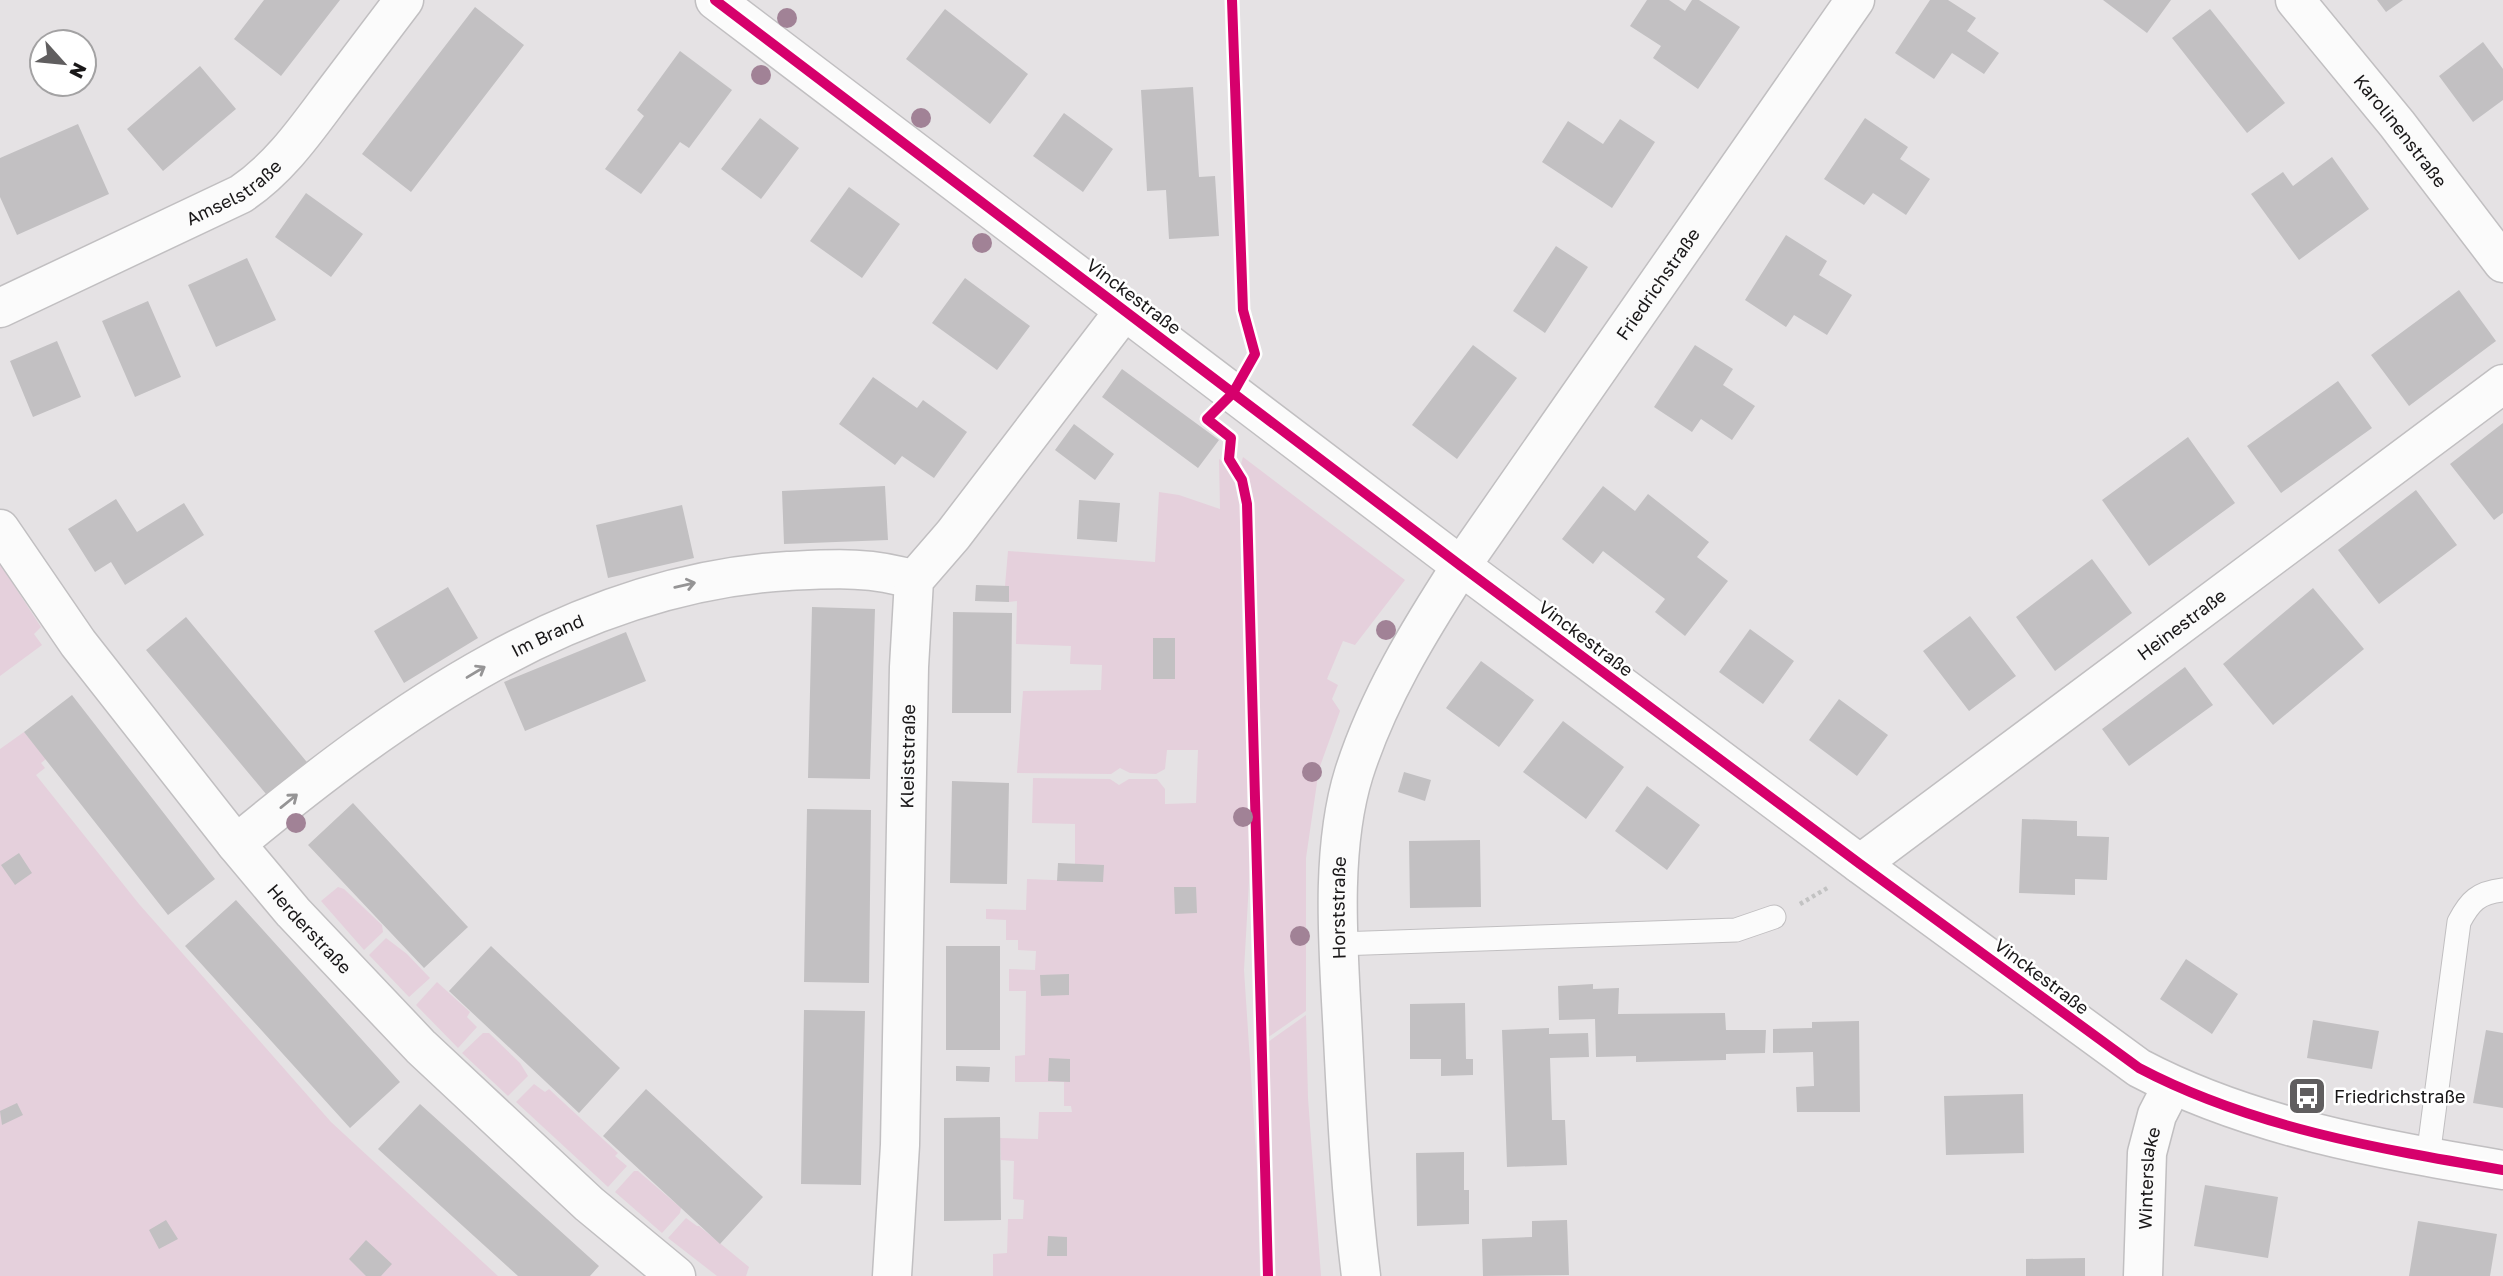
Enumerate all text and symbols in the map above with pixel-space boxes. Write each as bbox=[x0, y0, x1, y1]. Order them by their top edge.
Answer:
north arrow bbox=[28, 28, 98, 98]
text: N bbox=[65, 59, 92, 83]
street label: Karolinenstraße bbox=[2349, 69, 2452, 191]
street label: Amselstraße bbox=[182, 155, 286, 230]
street label: Friedrichstraße bbox=[1611, 223, 1704, 344]
street label: Vinckestraße bbox=[1082, 253, 1186, 339]
one-way arrow bbox=[673, 578, 696, 592]
street label: Heinestraße bbox=[2133, 584, 2230, 664]
street label: Vinckestraße bbox=[1534, 595, 1638, 681]
street label: Im Brand bbox=[507, 609, 587, 661]
one-way arrow bbox=[465, 665, 485, 679]
street label: Kleiststraße bbox=[895, 704, 919, 809]
one-way arrow bbox=[279, 793, 297, 808]
street label: Horststraße bbox=[1327, 856, 1350, 960]
street label: Herderstraße bbox=[263, 879, 356, 978]
street label: Vinckestraße bbox=[1990, 933, 2094, 1019]
bus stop icon: Friedrichstraße bbox=[2286, 1075, 2328, 1117]
place label: Friedrichstraße bbox=[2334, 1085, 2465, 1107]
street label: Winterslake bbox=[2134, 1124, 2164, 1230]

